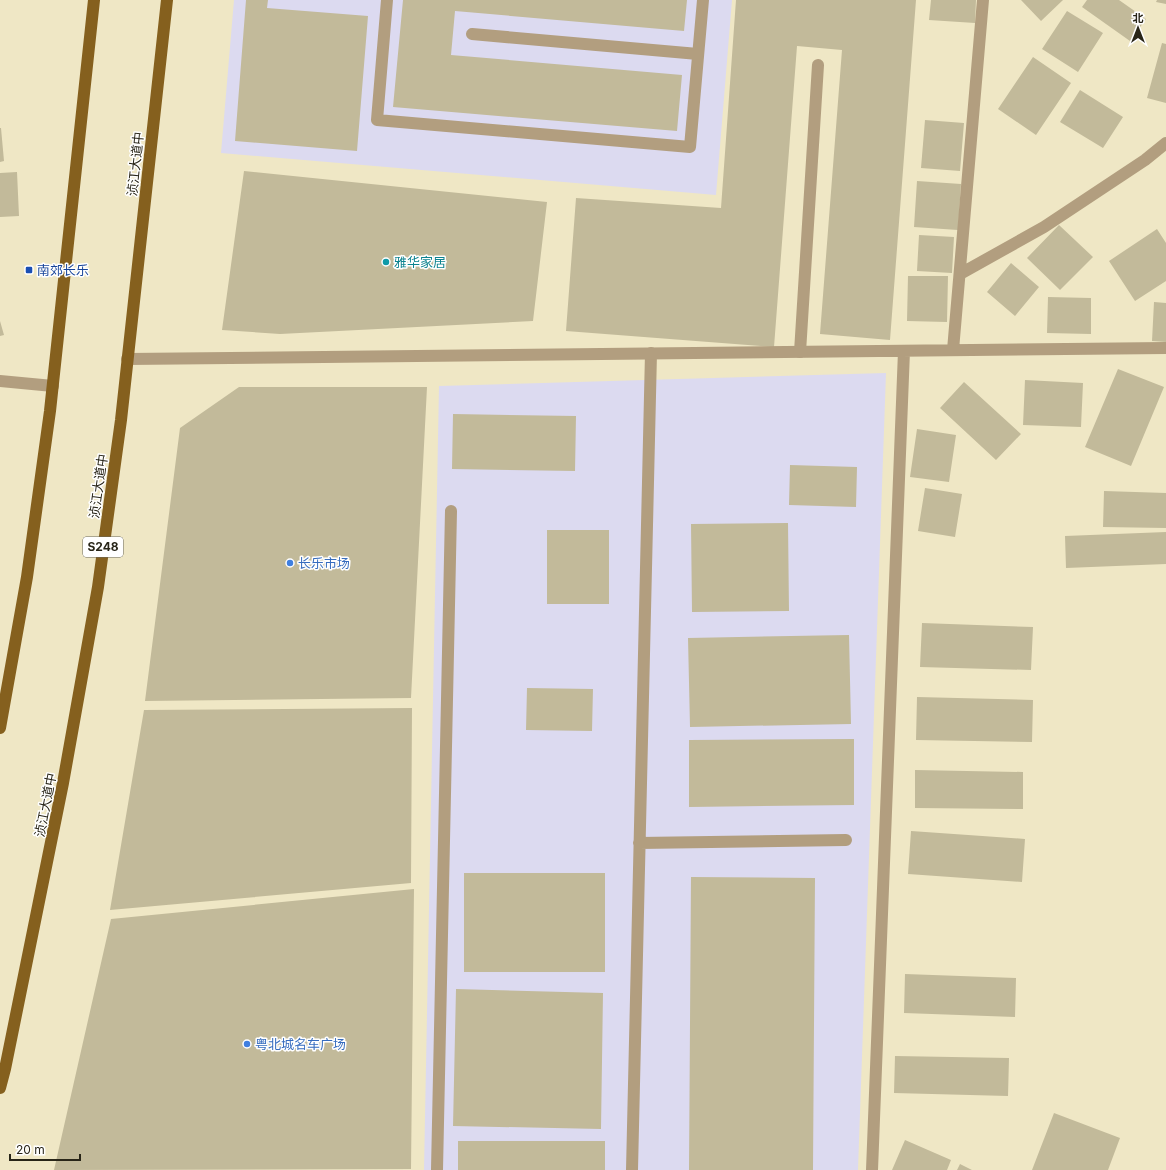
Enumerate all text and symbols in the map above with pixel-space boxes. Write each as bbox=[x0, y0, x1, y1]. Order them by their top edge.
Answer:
north arrow bbox=[1118, 8, 1158, 48]
text: 北 bbox=[1133, 11, 1144, 25]
street label: 浈江大道中 bbox=[124, 131, 146, 197]
place label: 雅华家居 bbox=[394, 254, 446, 270]
marker: 雅华家居 bbox=[381, 257, 391, 267]
place label: 南郊长乐 bbox=[37, 262, 89, 278]
marker: 南郊长乐 bbox=[24, 265, 34, 275]
street label: 浈江大道中 bbox=[86, 453, 110, 519]
road number: S248 bbox=[83, 537, 123, 557]
place label: 长乐市场 bbox=[298, 555, 350, 571]
marker: 长乐市场 bbox=[285, 558, 295, 568]
street label: 浈江大道中 bbox=[31, 772, 59, 838]
place label: 粤北城名车广场 bbox=[255, 1036, 346, 1052]
marker: 粤北城名车广场 bbox=[242, 1039, 252, 1049]
scale bar bbox=[10, 1136, 80, 1162]
text: 20 m bbox=[16, 1142, 45, 1157]

